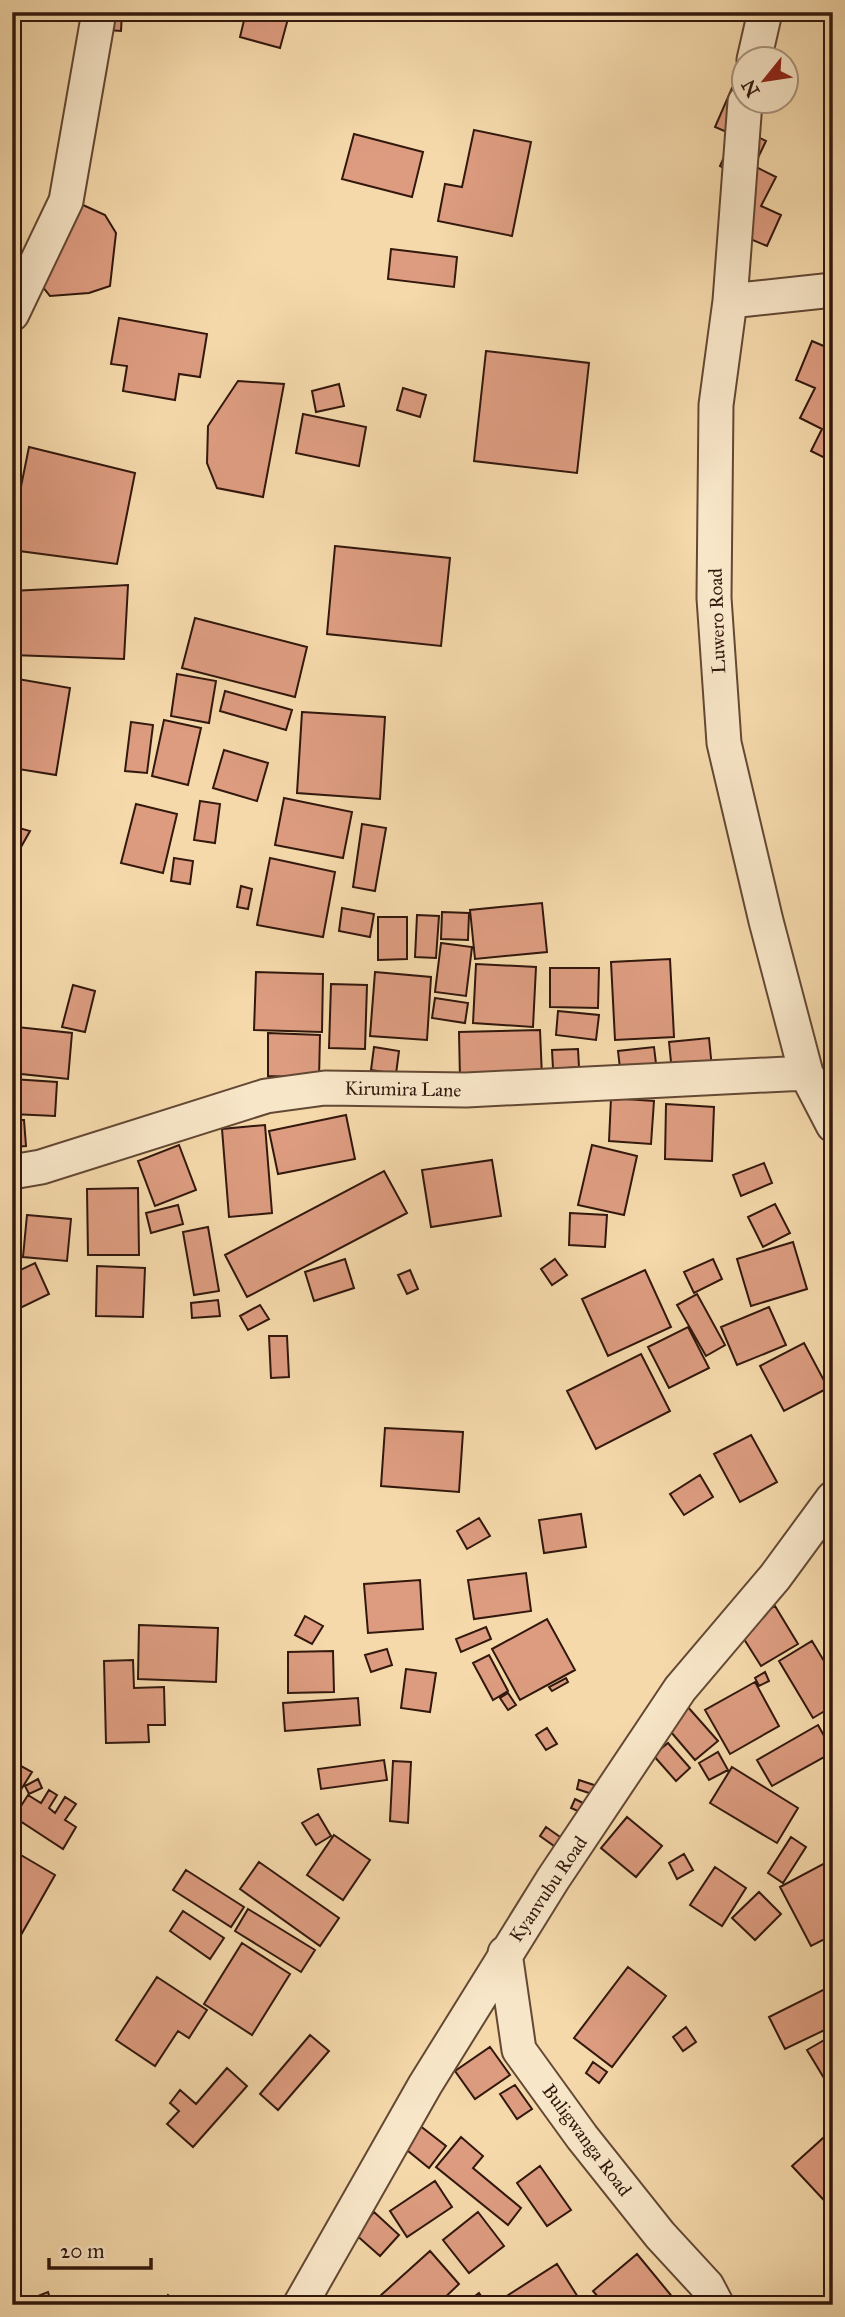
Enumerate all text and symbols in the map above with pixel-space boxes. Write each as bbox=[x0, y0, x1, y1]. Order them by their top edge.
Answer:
north arrow bbox=[730, 46, 800, 116]
text: N bbox=[737, 76, 765, 101]
street label: Luwero Road bbox=[704, 567, 730, 674]
street label: Kirumira Lane bbox=[344, 1076, 462, 1102]
street label: Kyanvubu Road bbox=[504, 1831, 592, 1946]
street label: Buligwanga Road bbox=[537, 2079, 637, 2202]
scale bar bbox=[49, 2226, 150, 2270]
text: 20 m bbox=[60, 2238, 105, 2264]

